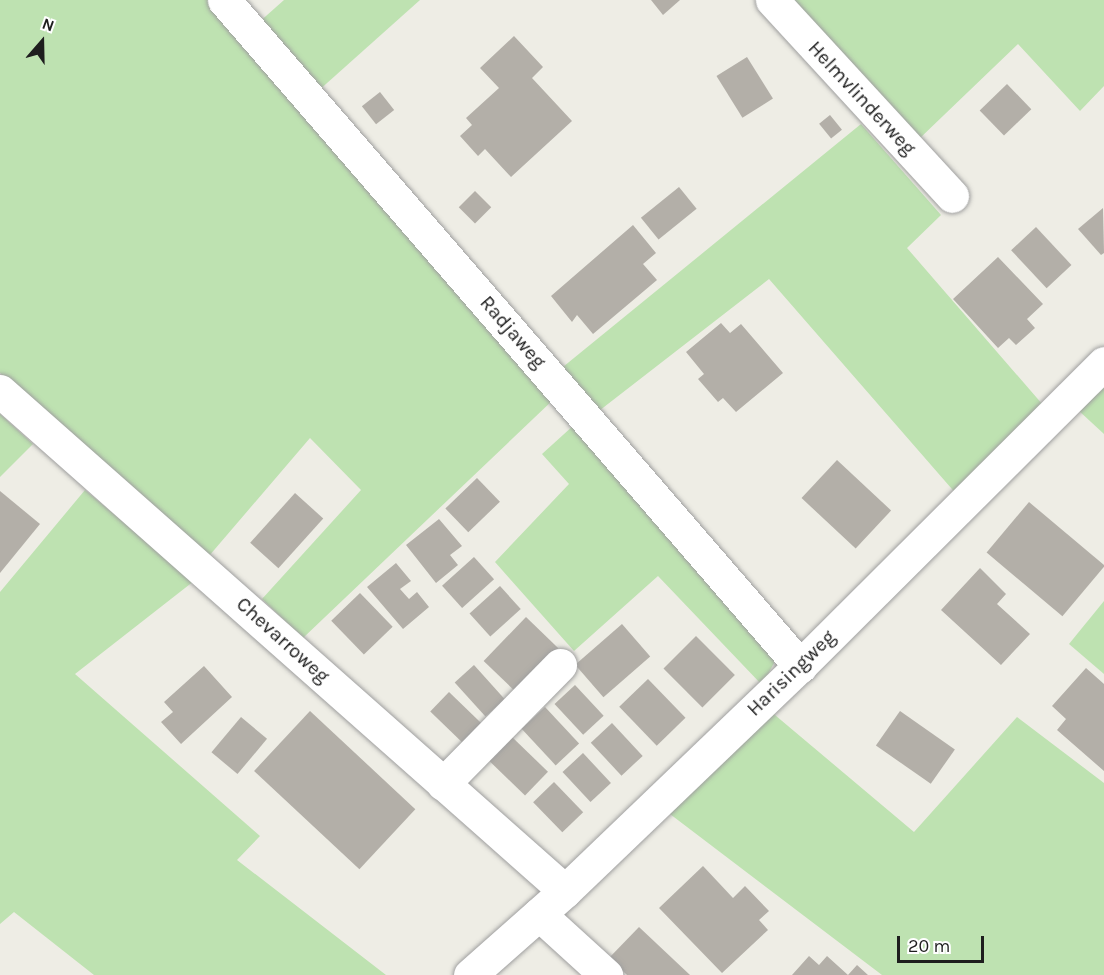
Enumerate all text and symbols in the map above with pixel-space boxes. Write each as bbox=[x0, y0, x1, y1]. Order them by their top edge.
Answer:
north arrow bbox=[12, 12, 72, 72]
text: N bbox=[40, 14, 57, 36]
street label: Helmvlinderweg bbox=[803, 36, 921, 160]
street label: Radjaweg bbox=[475, 291, 551, 373]
street label: Chevarroweg bbox=[231, 592, 335, 688]
street label: Harisingweg bbox=[742, 625, 840, 721]
scale bar bbox=[900, 924, 987, 962]
text: 20 m bbox=[908, 935, 950, 957]

